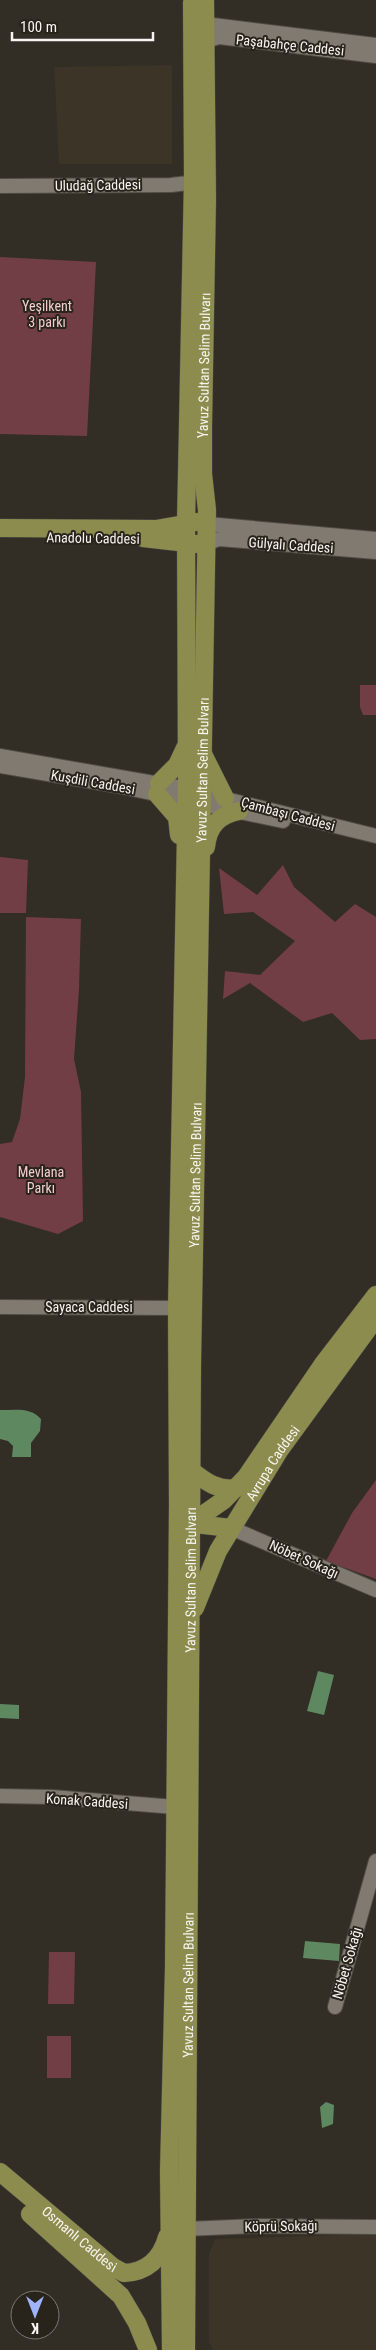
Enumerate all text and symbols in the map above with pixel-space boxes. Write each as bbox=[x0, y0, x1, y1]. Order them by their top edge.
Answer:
scale bar bbox=[12, 10, 154, 42]
text: 100 m bbox=[20, 18, 57, 36]
street label: Paşabahçe Caddesi bbox=[235, 31, 345, 59]
street label: Uludağ Caddesi bbox=[55, 176, 141, 194]
street label: Yavuz Sultan Selim Bulvarı bbox=[195, 292, 213, 438]
park label: Yeşilkent 3 parkı bbox=[22, 298, 72, 330]
street label: Anadolu Caddesi bbox=[46, 529, 140, 547]
street label: Gülyalı Caddesi bbox=[248, 534, 334, 556]
street label: Yavuz Sultan Selim Bulvarı bbox=[193, 697, 212, 843]
street label: Kuşdili Caddesi bbox=[50, 767, 136, 797]
street label: Çambaşı Caddesi bbox=[239, 794, 337, 834]
street label: Yavuz Sultan Selim Bulvarı bbox=[186, 1102, 205, 1248]
park label: Mevlana Parkı bbox=[18, 1164, 64, 1196]
street label: Sayaca Caddesi bbox=[45, 1299, 133, 1315]
street label: Avrupa Caddesi bbox=[243, 1422, 303, 1504]
street label: Yavuz Sultan Selim Bulvarı bbox=[182, 1507, 199, 1653]
street label: Nöbet Sokağı bbox=[267, 1537, 341, 1581]
street label: Konak Caddesi bbox=[45, 1790, 129, 1812]
street label: Yavuz Sultan Selim Bulvarı bbox=[180, 1912, 197, 2058]
street label: Nöbet Sokağı bbox=[329, 1925, 365, 2001]
street label: Osmanlı Caddesi bbox=[39, 2203, 119, 2275]
street label: Köprü Sokağı bbox=[244, 2217, 318, 2235]
north arrow bbox=[10, 2290, 60, 2340]
text: K bbox=[31, 2320, 39, 2336]

